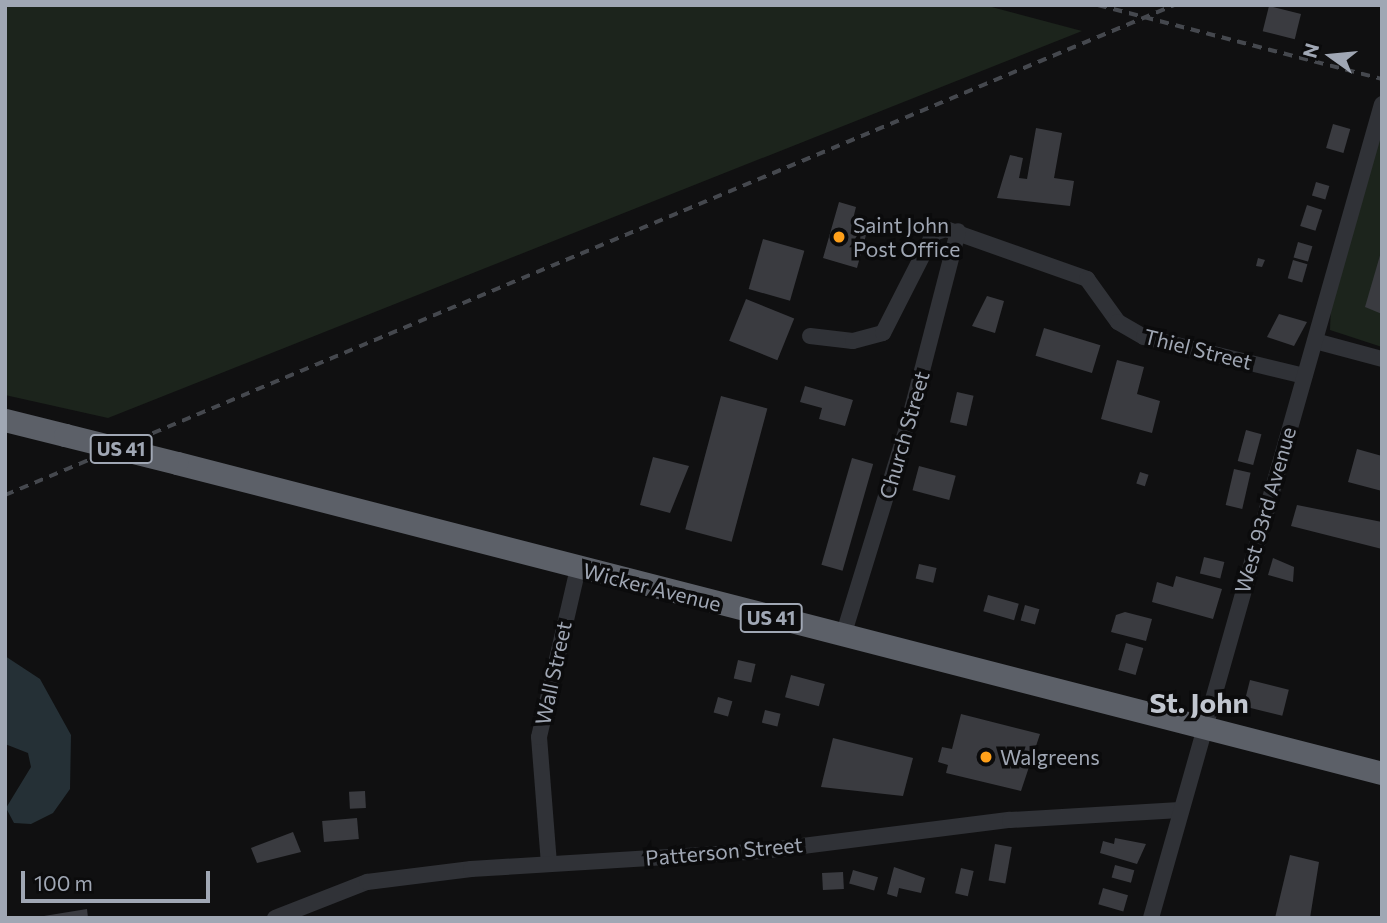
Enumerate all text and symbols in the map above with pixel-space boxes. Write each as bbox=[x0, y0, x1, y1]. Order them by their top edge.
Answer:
north arrow bbox=[1296, 21, 1366, 91]
text: N bbox=[1297, 41, 1323, 60]
place label: Saint John Post Office bbox=[853, 212, 960, 262]
marker: Saint John Post Office bbox=[831, 229, 847, 245]
street label: Thiel Street bbox=[1141, 323, 1255, 375]
street label: Church Street bbox=[874, 368, 934, 502]
street label: West 93rd Avenue bbox=[1229, 424, 1301, 596]
road number: US 41 bbox=[90, 433, 152, 464]
street label: Wicker Avenue bbox=[580, 558, 724, 616]
road number: US 41 bbox=[740, 603, 802, 634]
street label: Wall Street bbox=[530, 619, 576, 727]
district label: St. John bbox=[1149, 685, 1249, 719]
place label: Walgreens bbox=[1000, 744, 1100, 770]
marker: Walgreens bbox=[978, 749, 994, 765]
street label: Patterson Street bbox=[644, 832, 804, 870]
scale bar bbox=[24, 856, 214, 900]
text: 100 m bbox=[34, 870, 93, 895]

